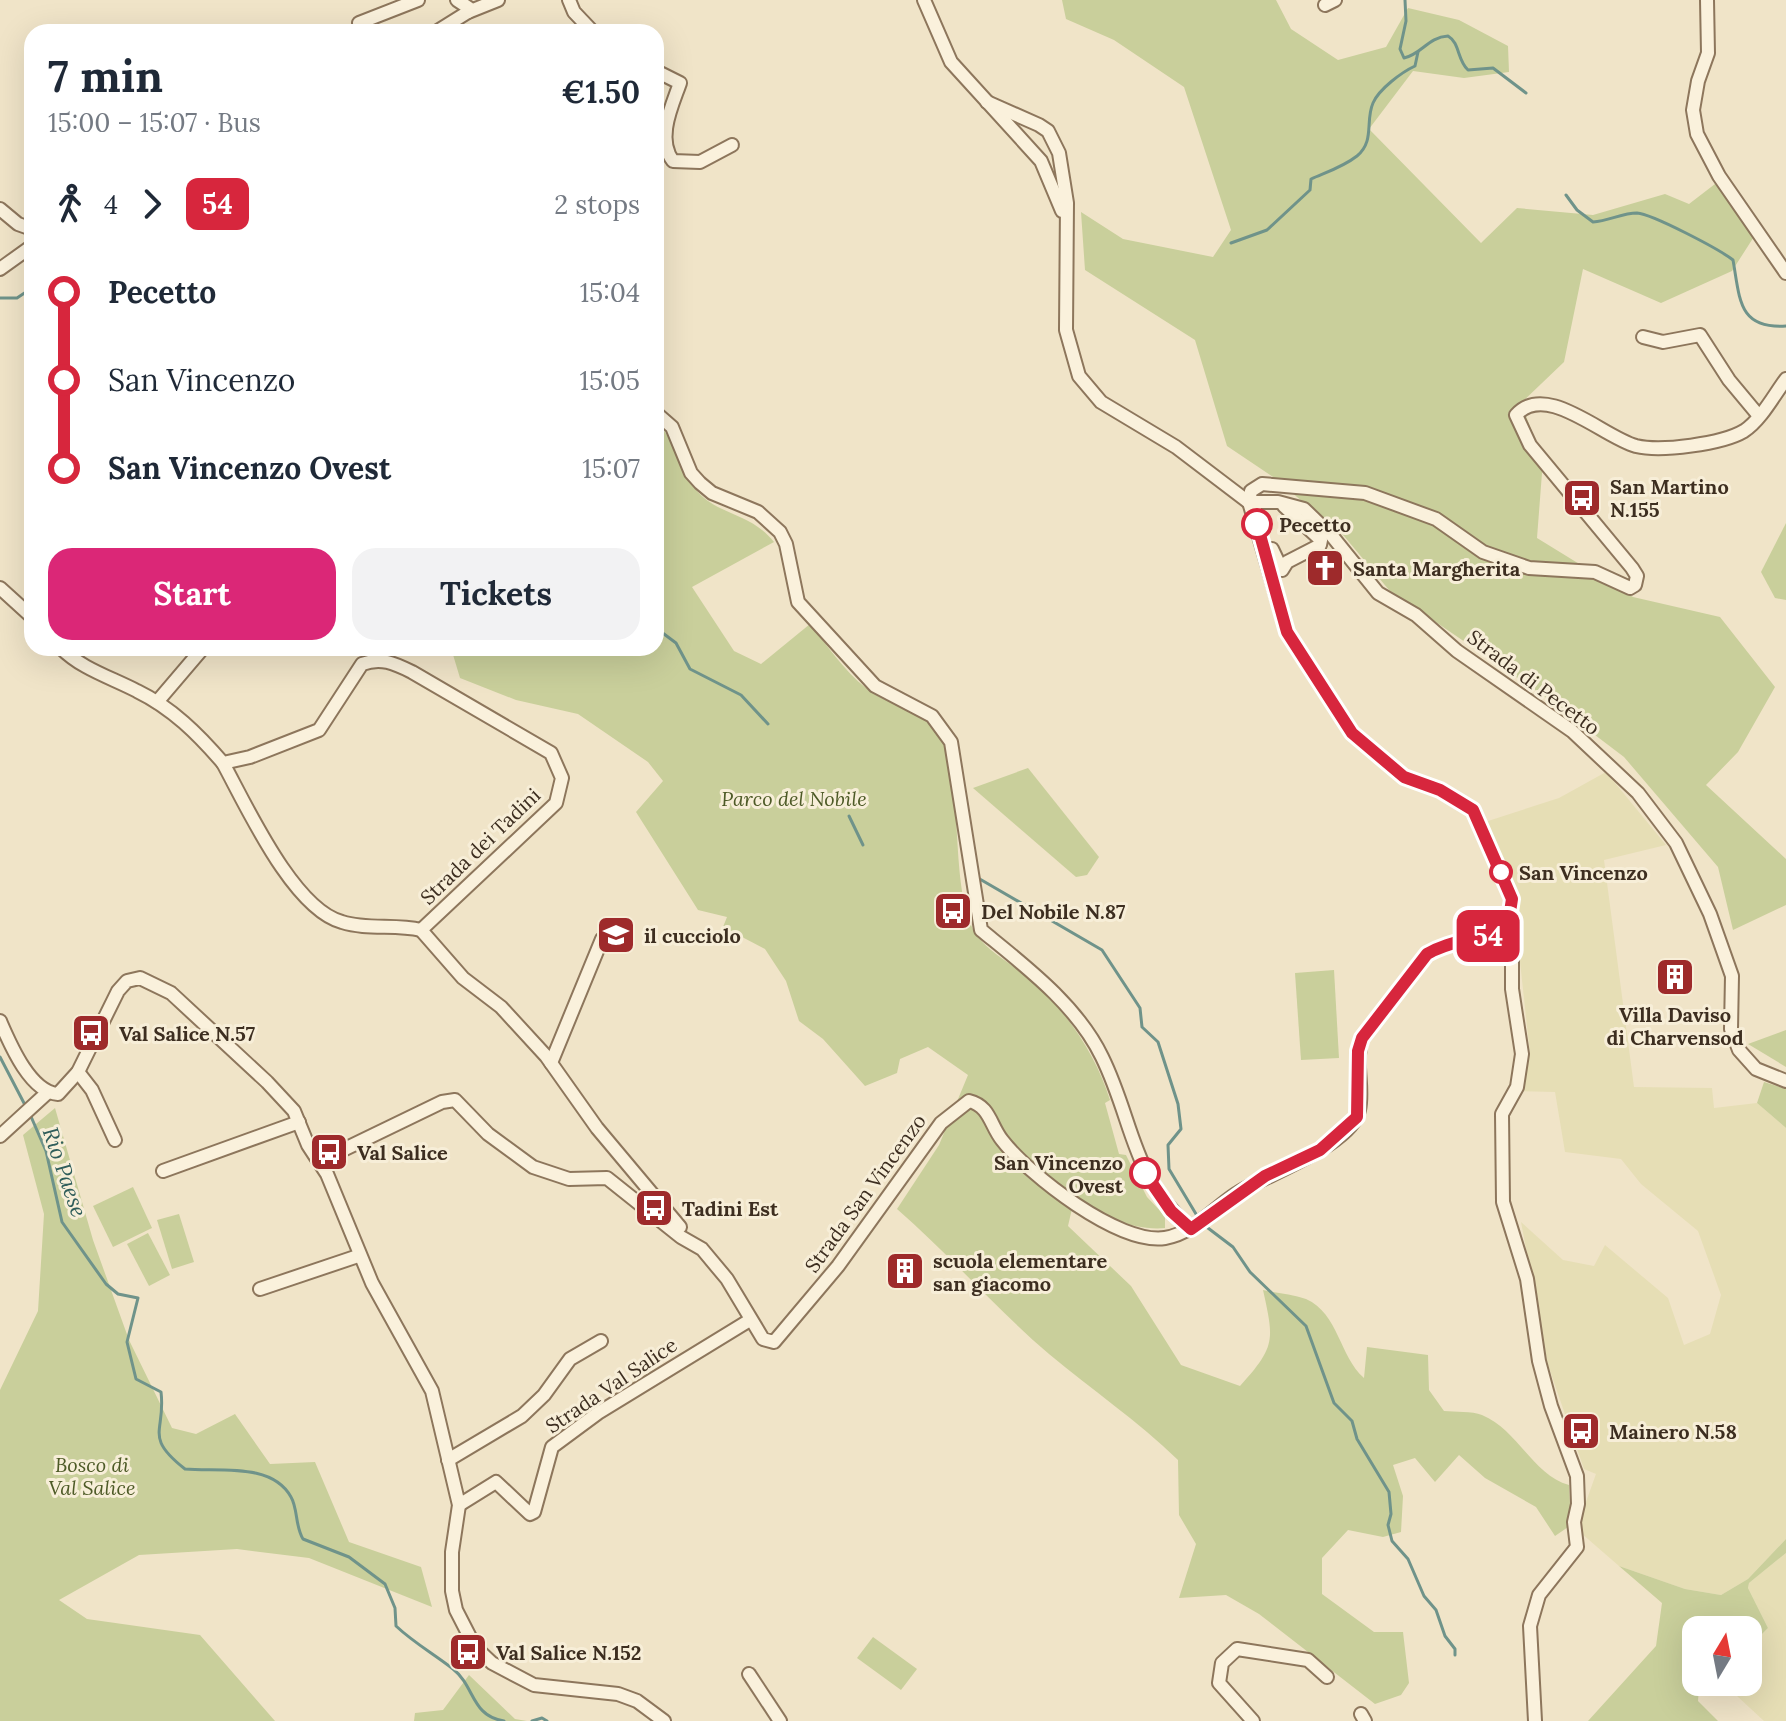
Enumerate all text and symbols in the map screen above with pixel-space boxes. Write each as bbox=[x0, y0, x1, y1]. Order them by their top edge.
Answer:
text: 7 min bbox=[48, 48, 163, 104]
text: €1.50 bbox=[561, 73, 640, 111]
text: 15:00 – 15:07 · Bus bbox=[48, 106, 261, 139]
icon: walk bbox=[48, 182, 92, 226]
icon: forward bbox=[130, 182, 174, 226]
text: 54 bbox=[202, 186, 233, 222]
text: 4 bbox=[104, 188, 118, 221]
text: 2 stops bbox=[554, 188, 640, 221]
text: Pecetto bbox=[108, 273, 216, 311]
text: 15:04 bbox=[580, 276, 640, 309]
text: San Vincenzo bbox=[108, 361, 295, 399]
text: 15:05 bbox=[580, 364, 640, 397]
text: San Vincenzo Ovest bbox=[108, 449, 391, 487]
text: 15:07 bbox=[582, 452, 640, 485]
place label: San Martino N.155 bbox=[1610, 474, 1729, 522]
bus stop icon: San Martino N.155 bbox=[1561, 477, 1603, 519]
marker: Pecetto bbox=[1242, 509, 1272, 539]
place label: Pecetto bbox=[1279, 512, 1351, 537]
church icon: Santa Margherita bbox=[1304, 547, 1346, 589]
button: Start bbox=[48, 548, 336, 640]
button: Tickets bbox=[352, 548, 640, 640]
place label: Santa Margherita bbox=[1353, 556, 1521, 581]
street label: Strada di Pecetto bbox=[1463, 624, 1605, 740]
street label: Strada dei Tadini bbox=[415, 782, 545, 910]
park label: Parco del Nobile bbox=[721, 786, 867, 811]
place label: San Vincenzo bbox=[1519, 860, 1648, 885]
marker: San Vincenzo bbox=[1490, 861, 1512, 883]
bus stop icon: Del Nobile N.87 bbox=[932, 890, 974, 932]
place label: Del Nobile N.87 bbox=[981, 899, 1125, 924]
line badge: 54 bbox=[1452, 910, 1524, 962]
school or university icon: il cucciolo bbox=[595, 914, 637, 956]
text: 54 bbox=[1473, 918, 1503, 954]
place label: il cucciolo bbox=[644, 923, 741, 948]
building icon: Villa Daviso di Charvensod bbox=[1654, 956, 1696, 998]
place label: Villa Daviso di Charvensod bbox=[1606, 1002, 1744, 1050]
bus stop icon: Val Salice N.57 bbox=[70, 1012, 112, 1054]
place label: Val Salice N.57 bbox=[119, 1021, 255, 1046]
street label: Strada San Vincenzo bbox=[799, 1109, 931, 1277]
water label: Rio Paese bbox=[37, 1123, 93, 1221]
bus stop icon: Val Salice bbox=[308, 1131, 350, 1173]
place label: Val Salice bbox=[357, 1140, 448, 1165]
place label: San Vincenzo Ovest bbox=[994, 1150, 1124, 1198]
marker: San Vincenzo Ovest bbox=[1130, 1158, 1160, 1188]
bus stop icon: Tadini Est bbox=[633, 1187, 675, 1229]
place label: Tadini Est bbox=[682, 1196, 779, 1221]
place label: scuola elementare san giacomo bbox=[933, 1248, 1107, 1296]
building icon: scuola elementare san giacomo bbox=[884, 1250, 926, 1292]
street label: Strada Val Salice bbox=[541, 1332, 682, 1438]
bus stop icon: Mainero N.58 bbox=[1560, 1410, 1602, 1452]
place label: Mainero N.58 bbox=[1609, 1419, 1737, 1444]
park label: Bosco di Val Salice bbox=[48, 1452, 136, 1500]
north arrow bbox=[1682, 1616, 1762, 1696]
map controls bbox=[1682, 1616, 1762, 1696]
bus stop icon: Val Salice N.152 bbox=[447, 1631, 489, 1673]
place label: Val Salice N.152 bbox=[496, 1640, 641, 1665]

